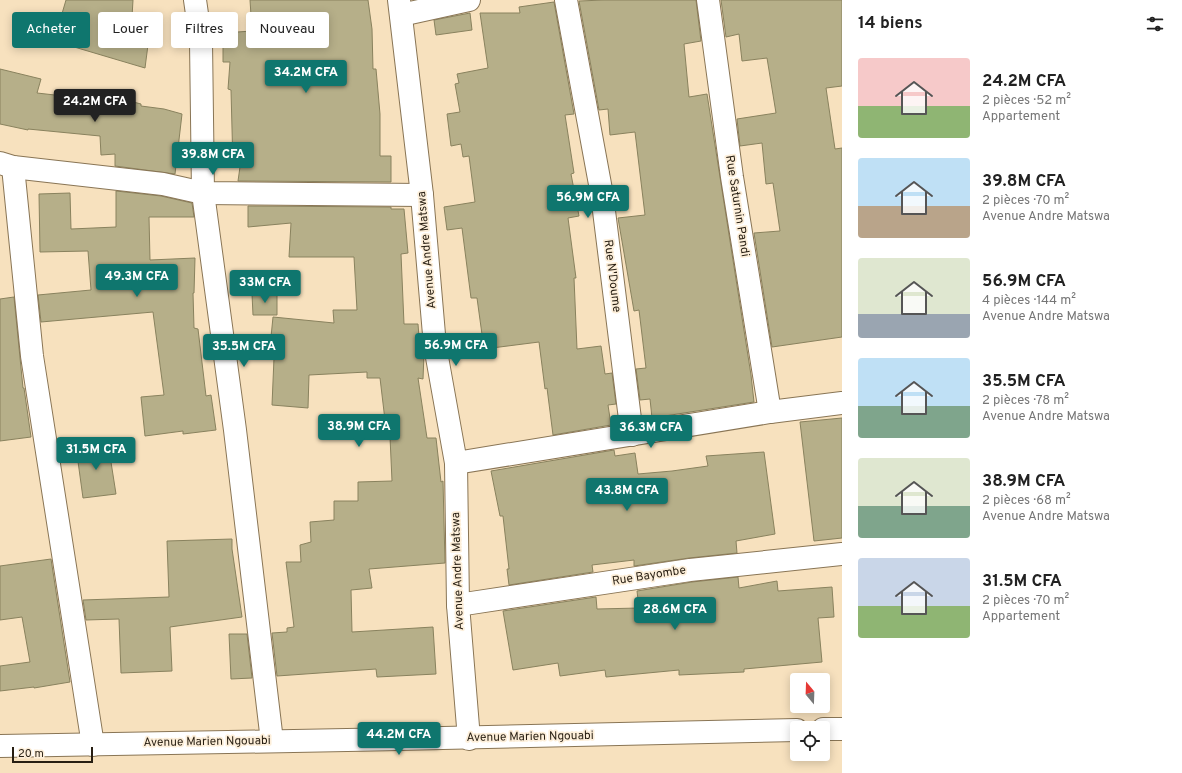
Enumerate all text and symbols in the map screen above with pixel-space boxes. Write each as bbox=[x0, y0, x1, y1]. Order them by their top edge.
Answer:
chip: Acheter bbox=[12, 12, 90, 48]
chip: Louer bbox=[98, 12, 163, 48]
chip: Filtres bbox=[171, 12, 238, 48]
chip: Nouveau bbox=[246, 12, 329, 48]
text: 14 biens bbox=[858, 13, 923, 35]
icon: filters bbox=[1144, 13, 1166, 35]
pin: 34.2M CFA bbox=[260, 60, 352, 94]
text: 34.2M CFA bbox=[274, 65, 338, 81]
text: 24.2M CFA bbox=[982, 71, 1066, 93]
icon: home bbox=[890, 74, 938, 122]
pin: 24.2M CFA bbox=[49, 89, 141, 123]
text: 2 pièces · 52 m² bbox=[982, 93, 1071, 109]
text: 24.2M CFA bbox=[63, 94, 127, 110]
text: Appartement bbox=[982, 109, 1060, 125]
pin: 39.8M CFA bbox=[167, 142, 259, 176]
text: 39.8M CFA bbox=[181, 147, 245, 163]
street label: Rue Saturnin Pandi bbox=[721, 154, 753, 258]
text: 39.8M CFA bbox=[982, 171, 1066, 193]
icon: home bbox=[890, 174, 938, 222]
pin: 56.9M CFA bbox=[542, 185, 634, 219]
street label: Avenue Andre Matswa bbox=[414, 190, 440, 310]
text: 56.9M CFA bbox=[556, 190, 620, 206]
text: 2 pièces · 70 m² bbox=[982, 193, 1069, 209]
text: Avenue Andre Matswa bbox=[982, 209, 1110, 225]
street label: Rue N'Doume bbox=[600, 239, 624, 313]
pin: 49.3M CFA bbox=[91, 264, 183, 298]
text: 49.3M CFA bbox=[105, 269, 169, 285]
pin: 33M CFA bbox=[228, 270, 302, 304]
text: 56.9M CFA bbox=[982, 271, 1066, 293]
icon: home bbox=[890, 274, 938, 322]
text: 33M CFA bbox=[239, 275, 291, 291]
text: 4 pièces · 144 m² bbox=[982, 293, 1076, 309]
text: Avenue Andre Matswa bbox=[982, 309, 1110, 325]
pin: 56.9M CFA bbox=[410, 333, 502, 367]
pin: 35.5M CFA bbox=[198, 334, 290, 368]
text: 56.9M CFA bbox=[424, 338, 488, 354]
text: 35.5M CFA bbox=[212, 339, 276, 355]
text: 35.5M CFA bbox=[982, 371, 1066, 393]
icon: home bbox=[890, 374, 938, 422]
text: 2 pièces · 78 m² bbox=[982, 393, 1069, 409]
text: Avenue Andre Matswa bbox=[982, 409, 1110, 425]
pin: 38.9M CFA bbox=[313, 414, 405, 448]
pin: 36.3M CFA bbox=[605, 415, 697, 449]
text: 38.9M CFA bbox=[327, 419, 391, 435]
text: 36.3M CFA bbox=[619, 420, 683, 436]
pin: 31.5M CFA bbox=[50, 437, 142, 471]
text: 31.5M CFA bbox=[65, 442, 127, 458]
text: 38.9M CFA bbox=[982, 471, 1066, 493]
icon: home bbox=[890, 474, 938, 522]
pin: 43.8M CFA bbox=[581, 478, 673, 512]
text: 43.8M CFA bbox=[595, 483, 659, 499]
text: 2 pièces · 68 m² bbox=[982, 493, 1071, 509]
text: Avenue Andre Matswa bbox=[982, 509, 1110, 525]
street label: Avenue Andre Matswa bbox=[448, 512, 468, 630]
street label: Rue Bayombe bbox=[611, 562, 687, 590]
text: 31.5M CFA bbox=[982, 571, 1062, 593]
icon: home bbox=[890, 574, 938, 622]
text: 2 pièces · 70 m² bbox=[982, 593, 1069, 609]
pin: 28.6M CFA bbox=[629, 597, 721, 631]
text: 28.6M CFA bbox=[643, 602, 707, 618]
text: Appartement bbox=[982, 609, 1060, 625]
north arrow bbox=[790, 673, 830, 713]
map controls bbox=[790, 673, 830, 761]
button: locate bbox=[790, 721, 830, 761]
pin: 44.2M CFA bbox=[353, 722, 445, 756]
text: 44.2M CFA bbox=[367, 727, 431, 743]
street label: Avenue Marien Ngouabi bbox=[466, 728, 594, 746]
street label: Avenue Marien Ngouabi bbox=[143, 733, 271, 751]
scale bar bbox=[12, 745, 93, 764]
text: 20 m bbox=[18, 747, 44, 761]

